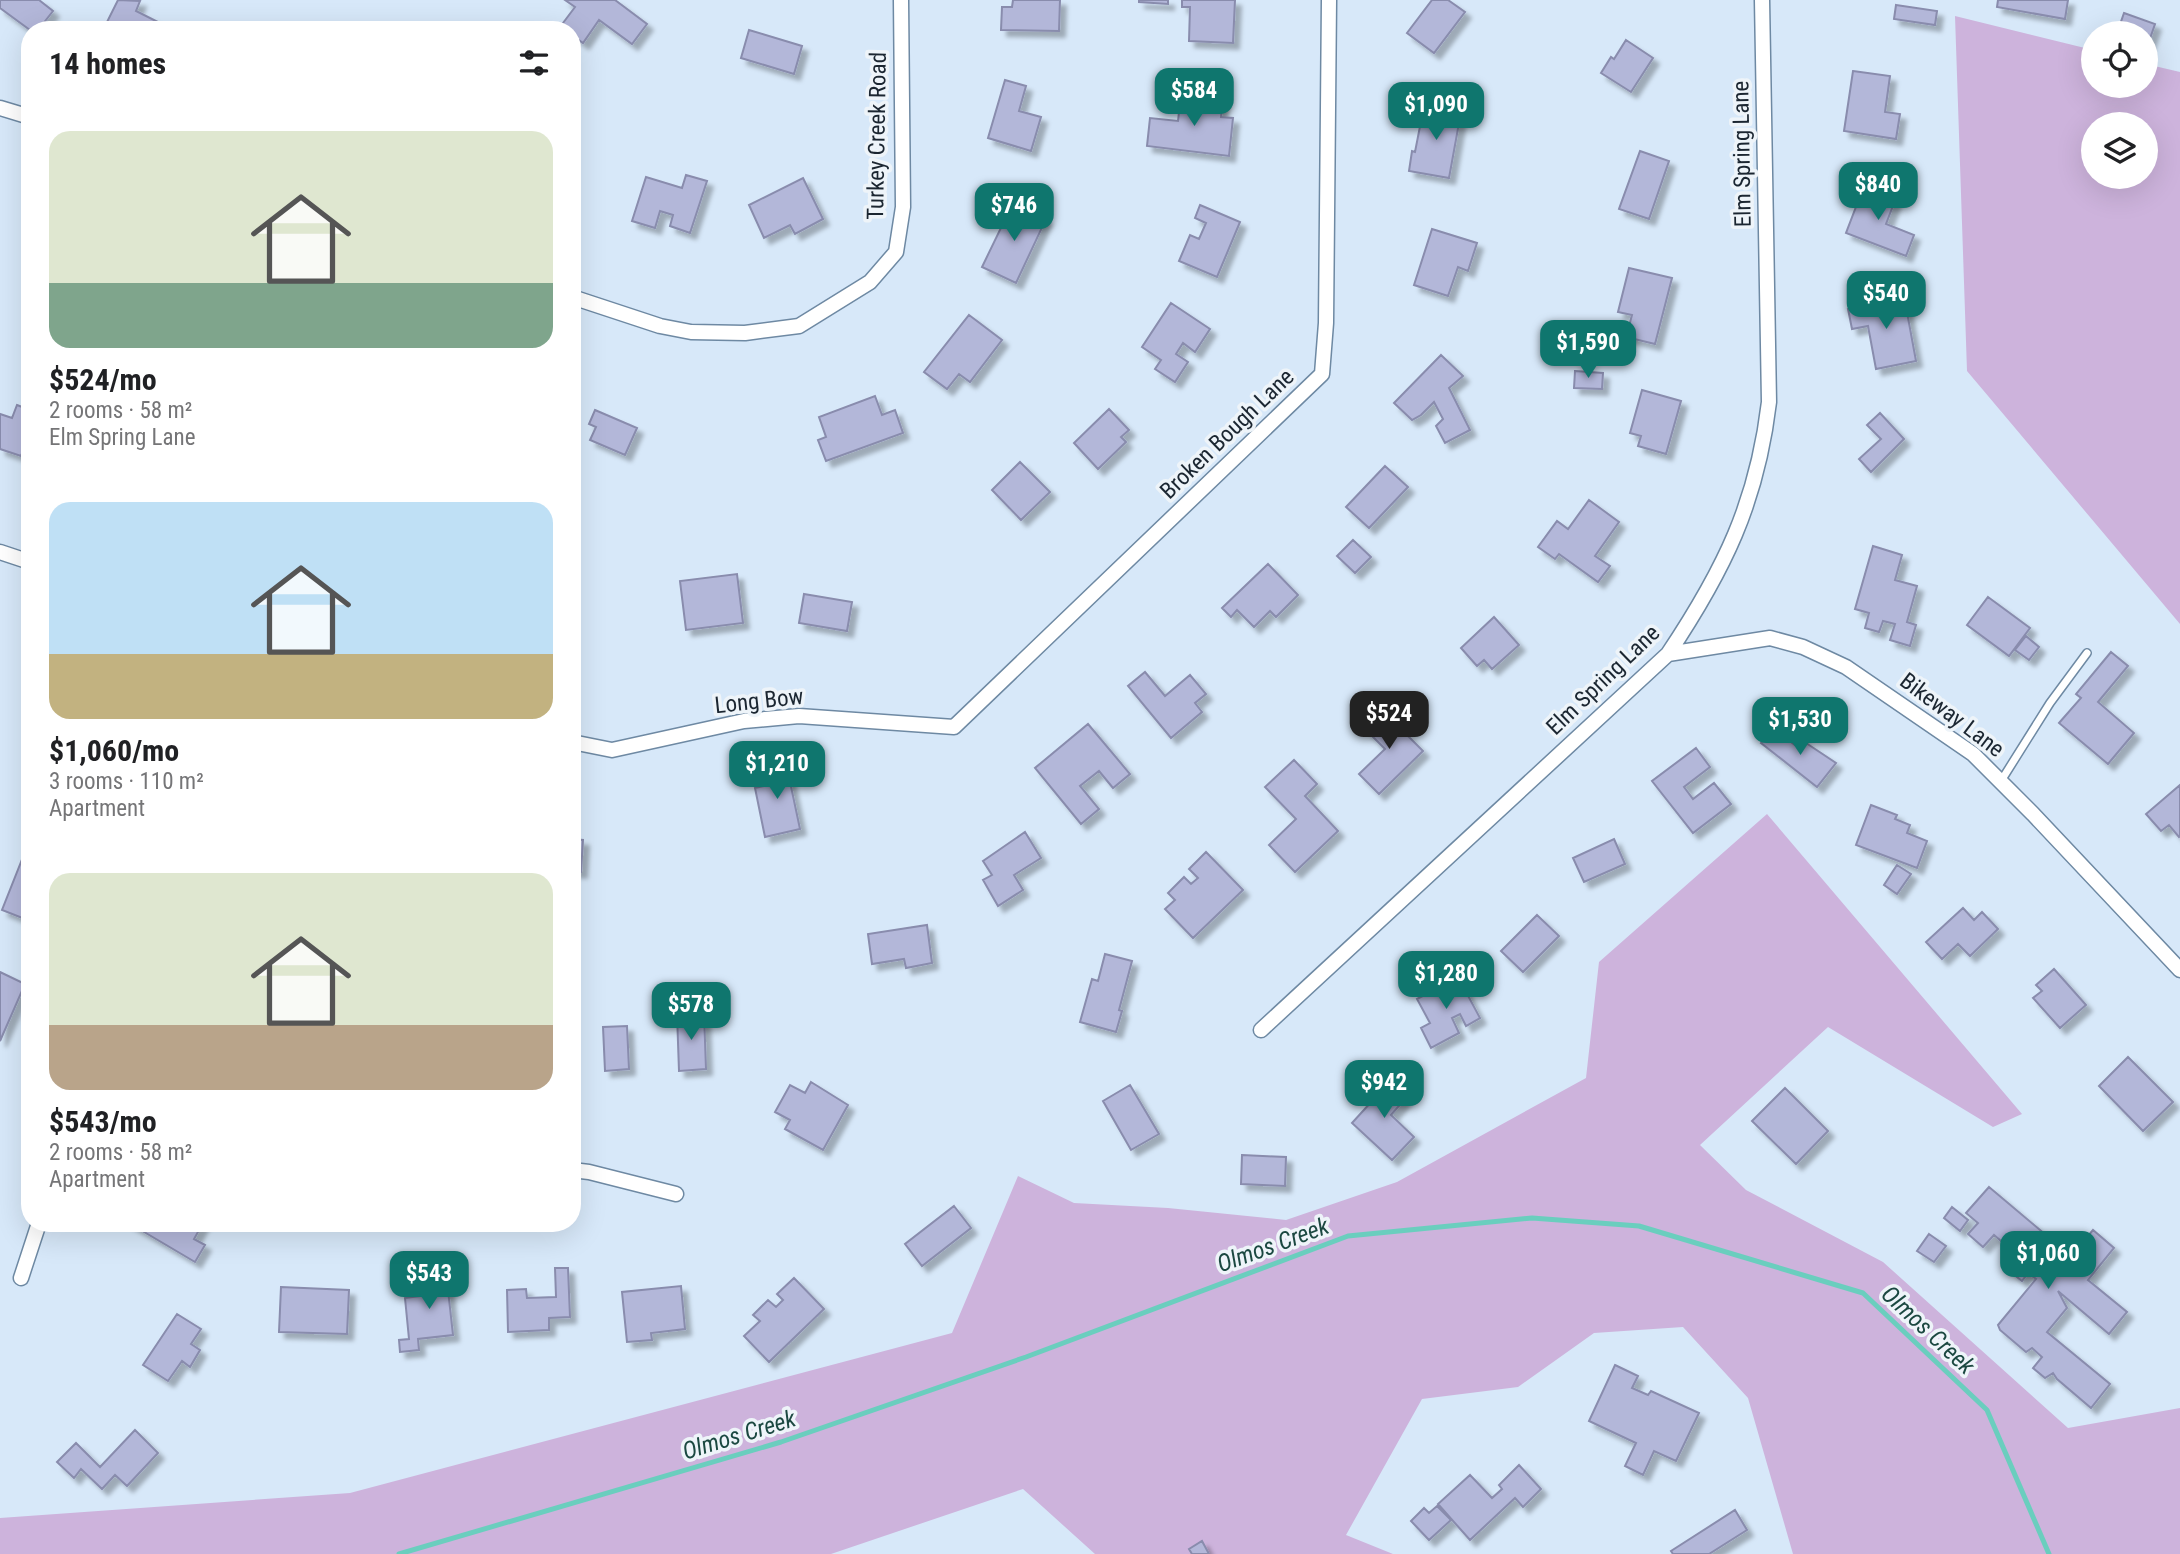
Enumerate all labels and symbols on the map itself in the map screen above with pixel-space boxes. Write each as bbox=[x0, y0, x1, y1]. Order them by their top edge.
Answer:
street label: Turkey Creek Road bbox=[862, 52, 892, 220]
pin: $584 bbox=[1153, 68, 1235, 128]
street label: Elm Spring Lane bbox=[1727, 81, 1757, 227]
pin: $1,090 bbox=[1379, 82, 1493, 142]
pin: $840 bbox=[1837, 162, 1919, 222]
pin: $746 bbox=[973, 184, 1055, 243]
pin: $540 bbox=[1845, 272, 1927, 331]
pin: $1,590 bbox=[1531, 320, 1645, 380]
street label: Broken Bough Lane bbox=[1155, 363, 1299, 505]
street label: Elm Spring Lane bbox=[1541, 619, 1665, 741]
street label: Bikeway Lane bbox=[1895, 667, 2009, 763]
street label: Long Bow bbox=[713, 683, 805, 719]
pin: $524 bbox=[1348, 692, 1430, 751]
pin: $1,530 bbox=[1743, 698, 1857, 757]
pin: $1,210 bbox=[720, 742, 834, 801]
pin: $1,280 bbox=[1389, 951, 1503, 1011]
pin: $578 bbox=[650, 982, 732, 1042]
pin: $942 bbox=[1343, 1060, 1425, 1120]
water label: Olmos Creek bbox=[1213, 1212, 1333, 1278]
pin: $1,060 bbox=[1991, 1232, 2105, 1291]
pin: $543 bbox=[388, 1252, 470, 1311]
water label: Olmos Creek bbox=[1876, 1280, 1981, 1380]
water label: Olmos Creek bbox=[679, 1404, 800, 1465]

